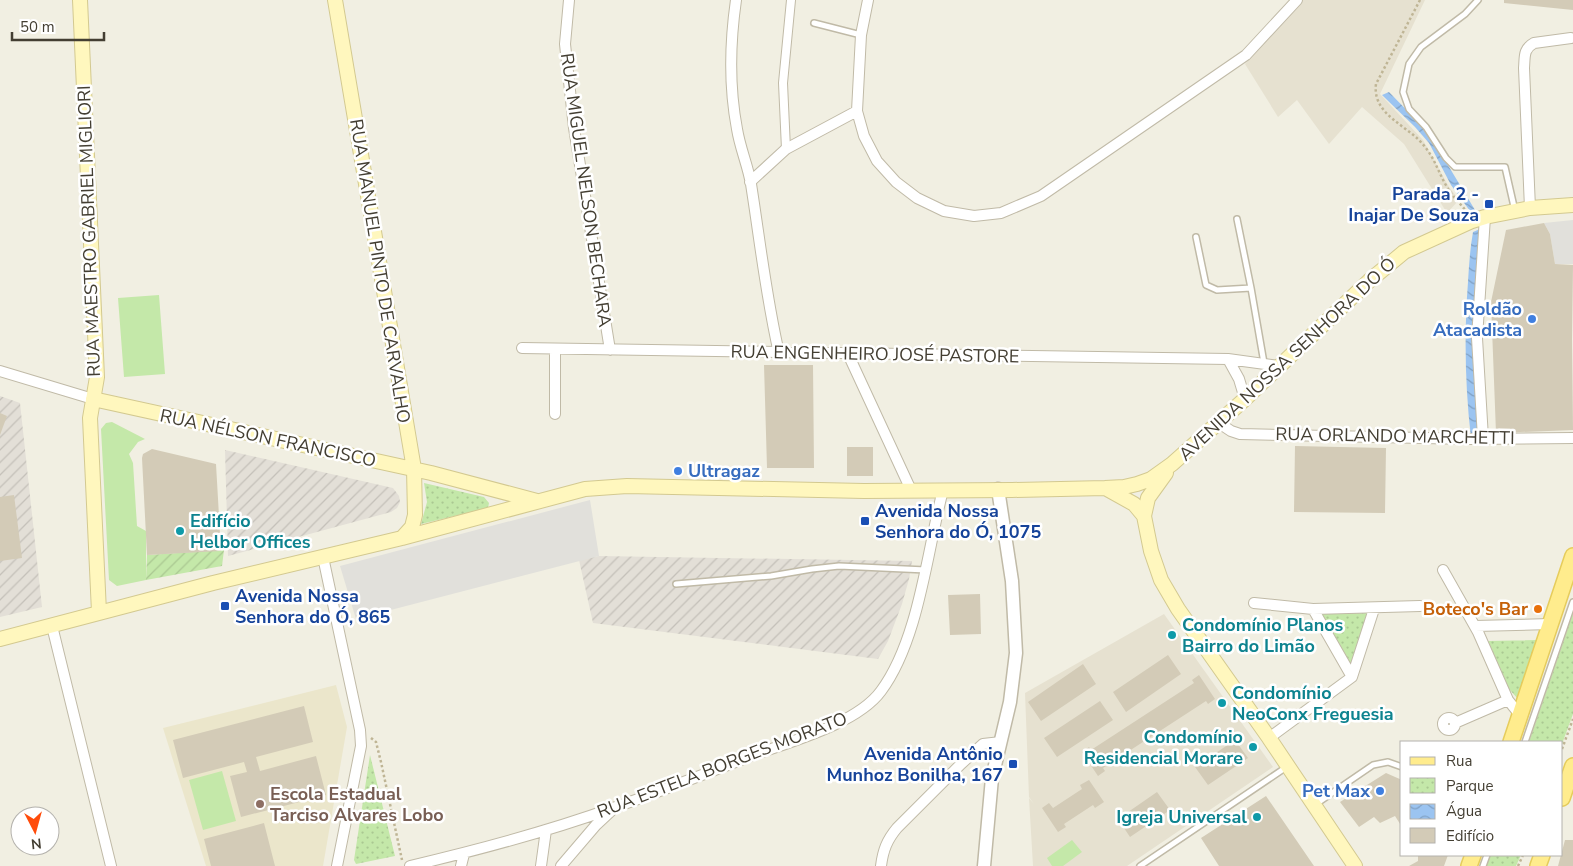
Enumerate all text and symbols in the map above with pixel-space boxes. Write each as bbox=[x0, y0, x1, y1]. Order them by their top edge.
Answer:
scale bar bbox=[12, 10, 105, 42]
text: 50 m bbox=[20, 17, 55, 37]
street label: RUA MIGUEL NELSON BECHARA bbox=[555, 51, 617, 329]
street label: RUA MAESTRO GABRIEL MIGLIORI bbox=[72, 85, 106, 377]
street label: RUA MANUEL PINTO DE CARVALHO bbox=[344, 117, 416, 425]
place label: Parada 2 - Inajar De Souza bbox=[1348, 182, 1479, 227]
marker: Parada 2 - Inajar De Souza bbox=[1483, 198, 1495, 210]
street label: AVENIDA NOSSA SENHORA DO Ó bbox=[1173, 252, 1401, 466]
place label: Roldão Atacadista bbox=[1433, 297, 1522, 342]
marker: Roldão Atacadista bbox=[1526, 313, 1538, 325]
street label: RUA ENGENHEIRO JOSÉ PASTORE bbox=[730, 339, 1020, 369]
street label: RUA NÉLSON FRANCISCO bbox=[158, 403, 378, 473]
street label: RUA ORLANDO MARCHETTI bbox=[1275, 422, 1515, 450]
place label: Ultragaz bbox=[688, 459, 760, 483]
marker: Ultragaz bbox=[672, 465, 684, 477]
place label: Avenida Nossa Senhora do Ó, 1075 bbox=[875, 499, 1041, 544]
place label: Edifício Helbor Offices bbox=[190, 509, 311, 554]
marker: Avenida Nossa Senhora do Ó, 1075 bbox=[859, 515, 871, 527]
marker: Edifício Helbor Offices bbox=[174, 525, 186, 537]
place label: Avenida Nossa Senhora do Ó, 865 bbox=[235, 584, 391, 629]
place label: Boteco's Bar bbox=[1423, 597, 1528, 621]
marker: Avenida Nossa Senhora do Ó, 865 bbox=[219, 600, 231, 612]
marker: Boteco's Bar bbox=[1532, 603, 1544, 615]
place label: Condomínio Planos Bairro do Limão bbox=[1182, 613, 1344, 658]
marker: Condomínio Planos Bairro do Limão bbox=[1166, 629, 1178, 641]
place label: Condomínio NeoConx Freguesia bbox=[1232, 681, 1394, 726]
marker: Condomínio NeoConx Freguesia bbox=[1216, 697, 1228, 709]
street label: RUA ESTELA BORGES MORATO bbox=[594, 706, 850, 824]
place label: Condomínio Residencial Morare bbox=[1084, 725, 1243, 770]
marker: Condomínio Residencial Morare bbox=[1247, 741, 1259, 753]
legend bbox=[1400, 741, 1563, 856]
place label: Avenida Antônio Munhoz Bonilha, 167 bbox=[827, 742, 1003, 787]
text: Rua bbox=[1446, 751, 1472, 771]
marker: Avenida Antônio Munhoz Bonilha, 167 bbox=[1007, 758, 1019, 770]
text: Parque bbox=[1446, 776, 1494, 796]
place label: Pet Max bbox=[1302, 779, 1370, 803]
place label: Escola Estadual Tarciso Alvares Lobo bbox=[270, 782, 444, 827]
marker: Pet Max bbox=[1374, 785, 1386, 797]
marker: Escola Estadual Tarciso Alvares Lobo bbox=[254, 798, 266, 810]
text: Água bbox=[1446, 801, 1482, 821]
place label: Igreja Universal bbox=[1116, 805, 1247, 829]
north arrow bbox=[10, 806, 60, 856]
marker: Igreja Universal bbox=[1251, 811, 1263, 823]
text: Edifício bbox=[1446, 826, 1494, 846]
text: N bbox=[30, 833, 43, 853]

